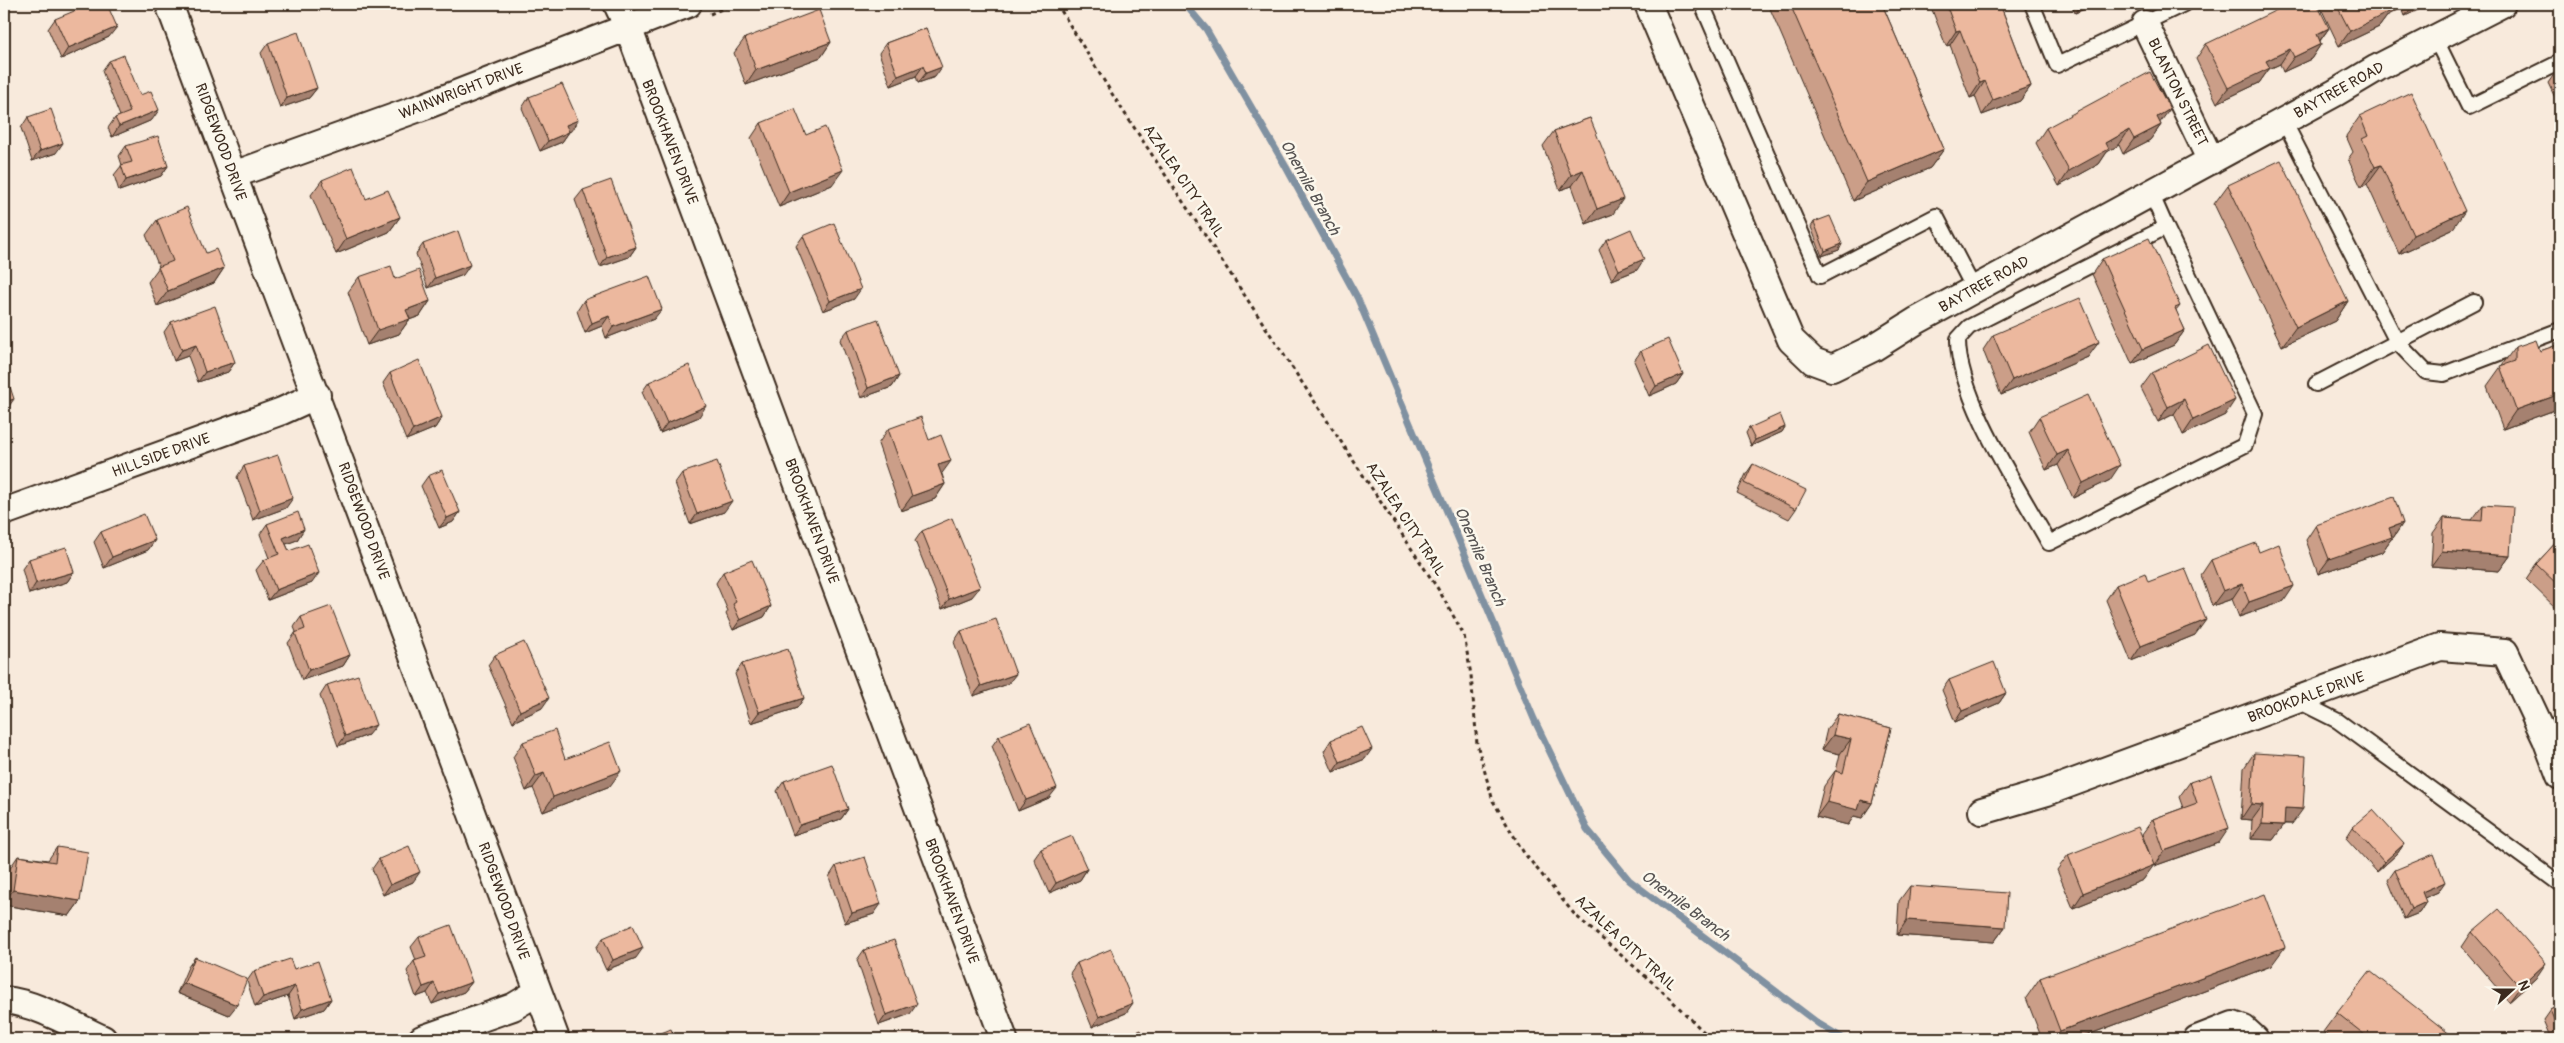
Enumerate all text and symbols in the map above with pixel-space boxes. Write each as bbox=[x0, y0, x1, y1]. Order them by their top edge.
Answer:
street label: BLANTON STREET bbox=[2143, 35, 2212, 149]
street label: BAYTREE ROAD bbox=[2291, 58, 2388, 123]
street label: WAINWRIGHT DRIVE bbox=[396, 59, 526, 124]
street label: BROOKHAVEN DRIVE bbox=[637, 77, 702, 207]
street label: RIDGEWOOD DRIVE bbox=[190, 81, 251, 204]
street label: AZALEA CITY TRAIL bbox=[1139, 121, 1228, 241]
water label: Onemile Branch bbox=[1276, 136, 1345, 240]
street label: BAYTREE ROAD bbox=[1936, 252, 2033, 317]
street label: HILLSIDE DRIVE bbox=[109, 429, 213, 482]
street label: BROOKHAVEN DRIVE bbox=[780, 456, 843, 587]
street label: AZALEA CITY TRAIL bbox=[1362, 459, 1450, 580]
street label: RIDGEWOOD DRIVE bbox=[333, 460, 394, 583]
water label: Onemile Branch bbox=[1450, 504, 1510, 610]
street label: BROOKDALE DRIVE bbox=[2245, 667, 2367, 727]
street label: BROOKHAVEN DRIVE bbox=[920, 836, 983, 967]
street label: RIDGEWOOD DRIVE bbox=[473, 840, 534, 963]
water label: Onemile Branch bbox=[1637, 866, 1735, 946]
street label: AZALEA CITY TRAIL bbox=[1571, 891, 1680, 995]
north arrow bbox=[2486, 966, 2536, 1016]
text: N bbox=[2514, 978, 2533, 993]

